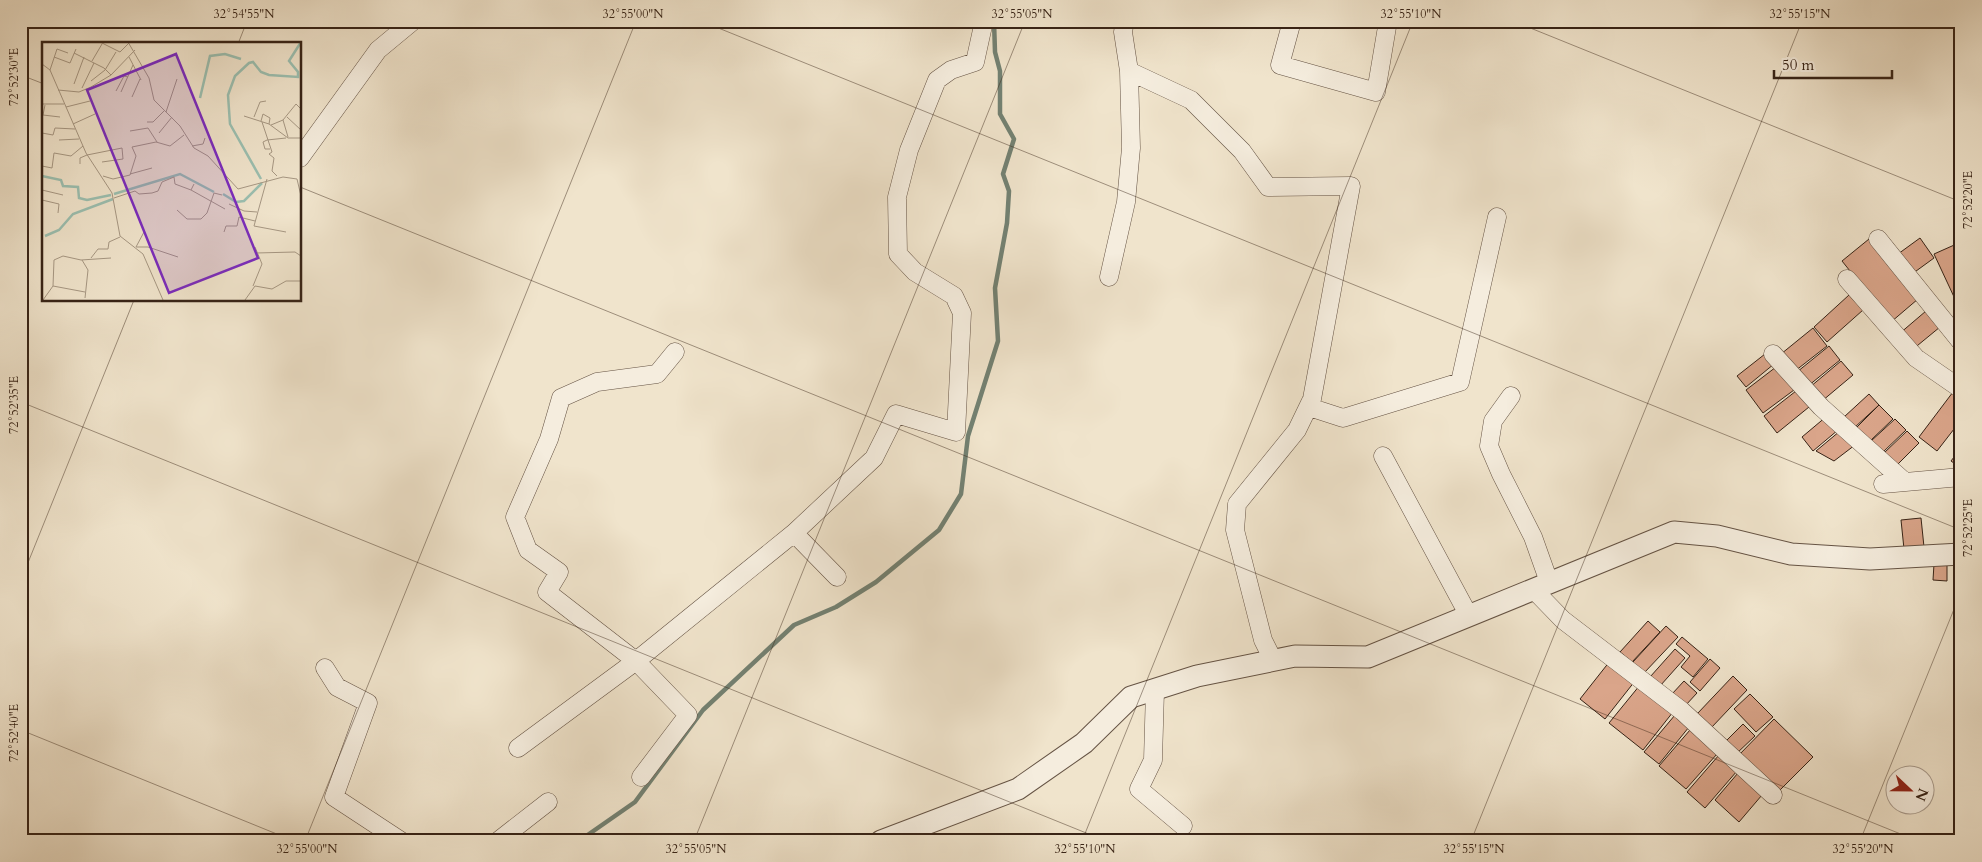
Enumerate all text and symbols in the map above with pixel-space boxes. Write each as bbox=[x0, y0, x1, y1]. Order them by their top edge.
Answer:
text: 32°54'55"N bbox=[214, 6, 275, 22]
text: 32°55'00"N bbox=[603, 6, 664, 22]
text: 32°55'05"N bbox=[992, 6, 1053, 22]
text: 32°55'10"N bbox=[1381, 6, 1442, 22]
text: 32°55'15"N bbox=[1770, 6, 1831, 22]
inset map bbox=[42, 42, 301, 301]
text: 72°52'30"E bbox=[6, 48, 22, 106]
scale bar bbox=[1774, 48, 1892, 80]
text: 50 m bbox=[1782, 55, 1814, 75]
text: 72°52'20"E bbox=[1960, 171, 1976, 229]
text: 72°52'35"E bbox=[6, 376, 22, 434]
text: 72°52'25"E bbox=[1960, 499, 1976, 557]
text: 72°52'40"E bbox=[6, 704, 22, 762]
north arrow bbox=[1884, 764, 1934, 814]
text: N bbox=[1911, 785, 1933, 804]
text: 32°55'00"N bbox=[277, 841, 338, 857]
text: 32°55'05"N bbox=[666, 841, 727, 857]
text: 32°55'10"N bbox=[1055, 841, 1116, 857]
text: 32°55'15"N bbox=[1444, 841, 1505, 857]
text: 32°55'20"N bbox=[1833, 841, 1894, 857]

